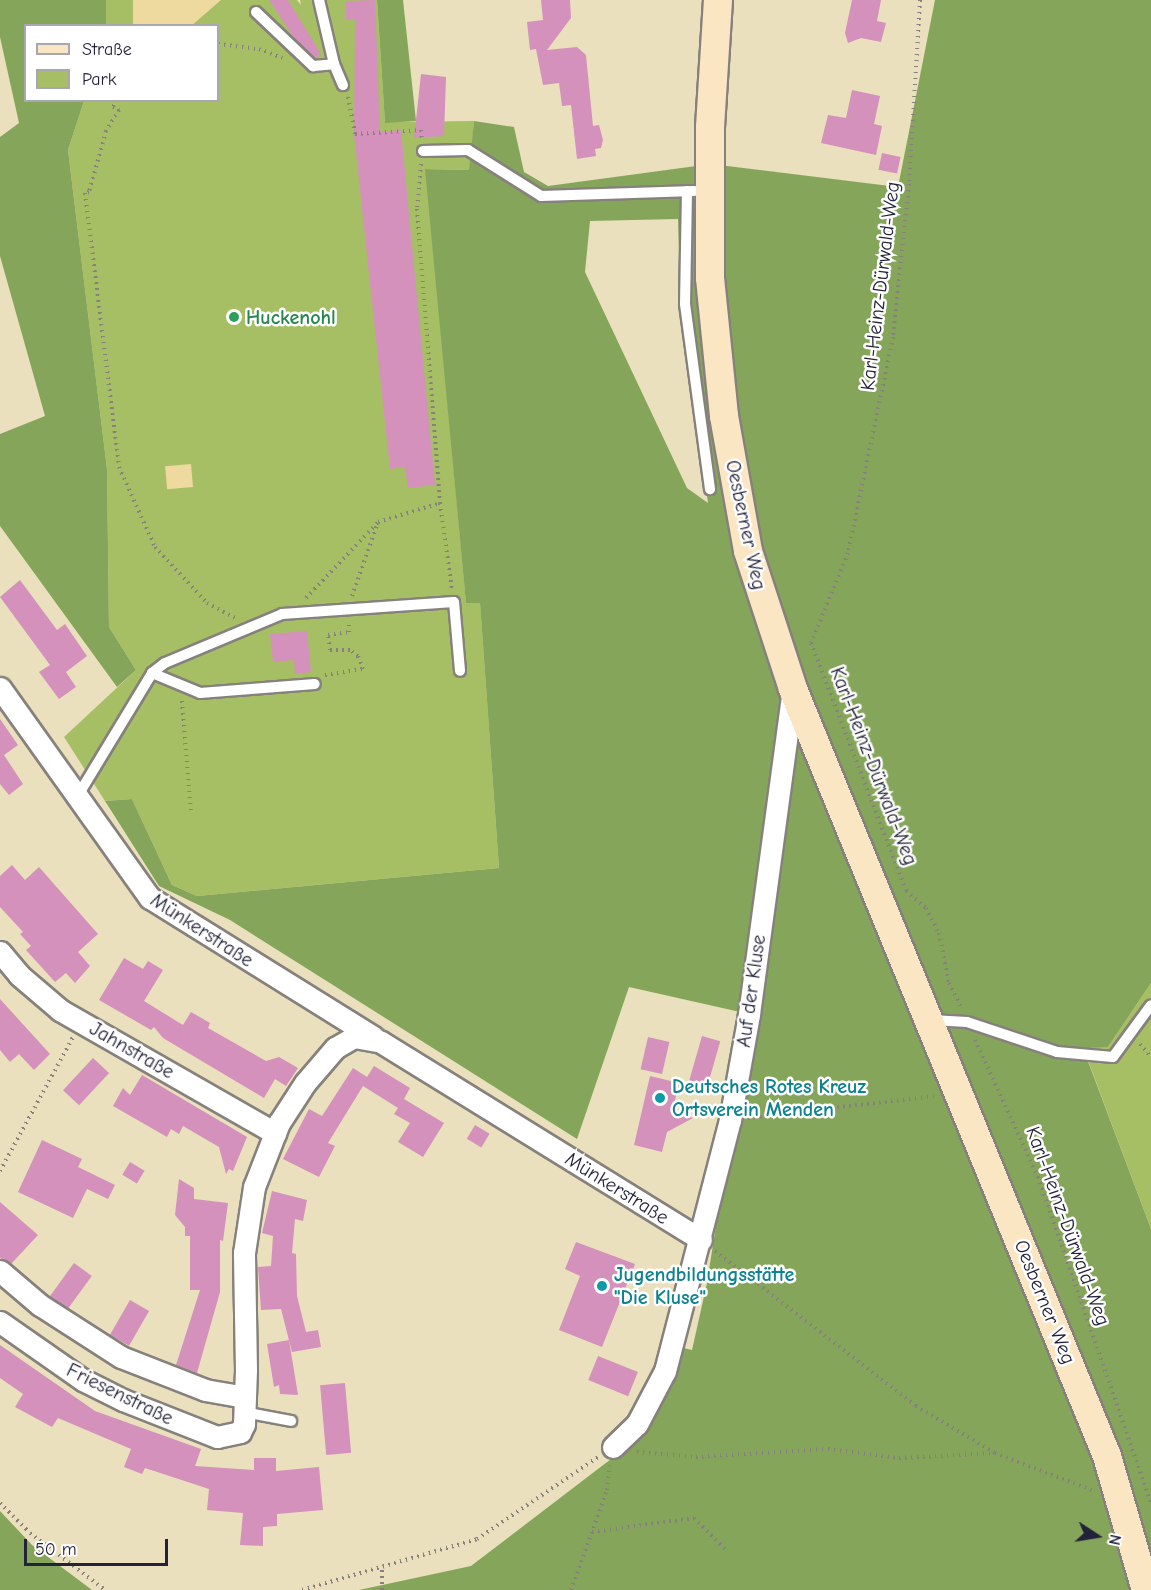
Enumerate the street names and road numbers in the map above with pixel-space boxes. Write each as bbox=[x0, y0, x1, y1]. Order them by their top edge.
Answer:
street label: Karl-Heinz-Dürwald-Weg bbox=[855, 180, 905, 392]
street label: Oesberner Weg bbox=[721, 458, 771, 592]
street label: Karl-Heinz-Dürwald-Weg bbox=[825, 664, 923, 868]
street label: Münkerstraße bbox=[146, 888, 258, 972]
street label: Auf der Kluse bbox=[731, 933, 771, 1049]
street label: Jahnstraße bbox=[85, 1016, 179, 1084]
street label: Karl-Heinz-Dürwald-Weg bbox=[1021, 1123, 1115, 1329]
street label: Münkerstraße bbox=[561, 1147, 673, 1229]
street label: Oesberner Weg bbox=[1009, 1236, 1081, 1368]
street label: Friesenstraße bbox=[63, 1358, 177, 1430]

